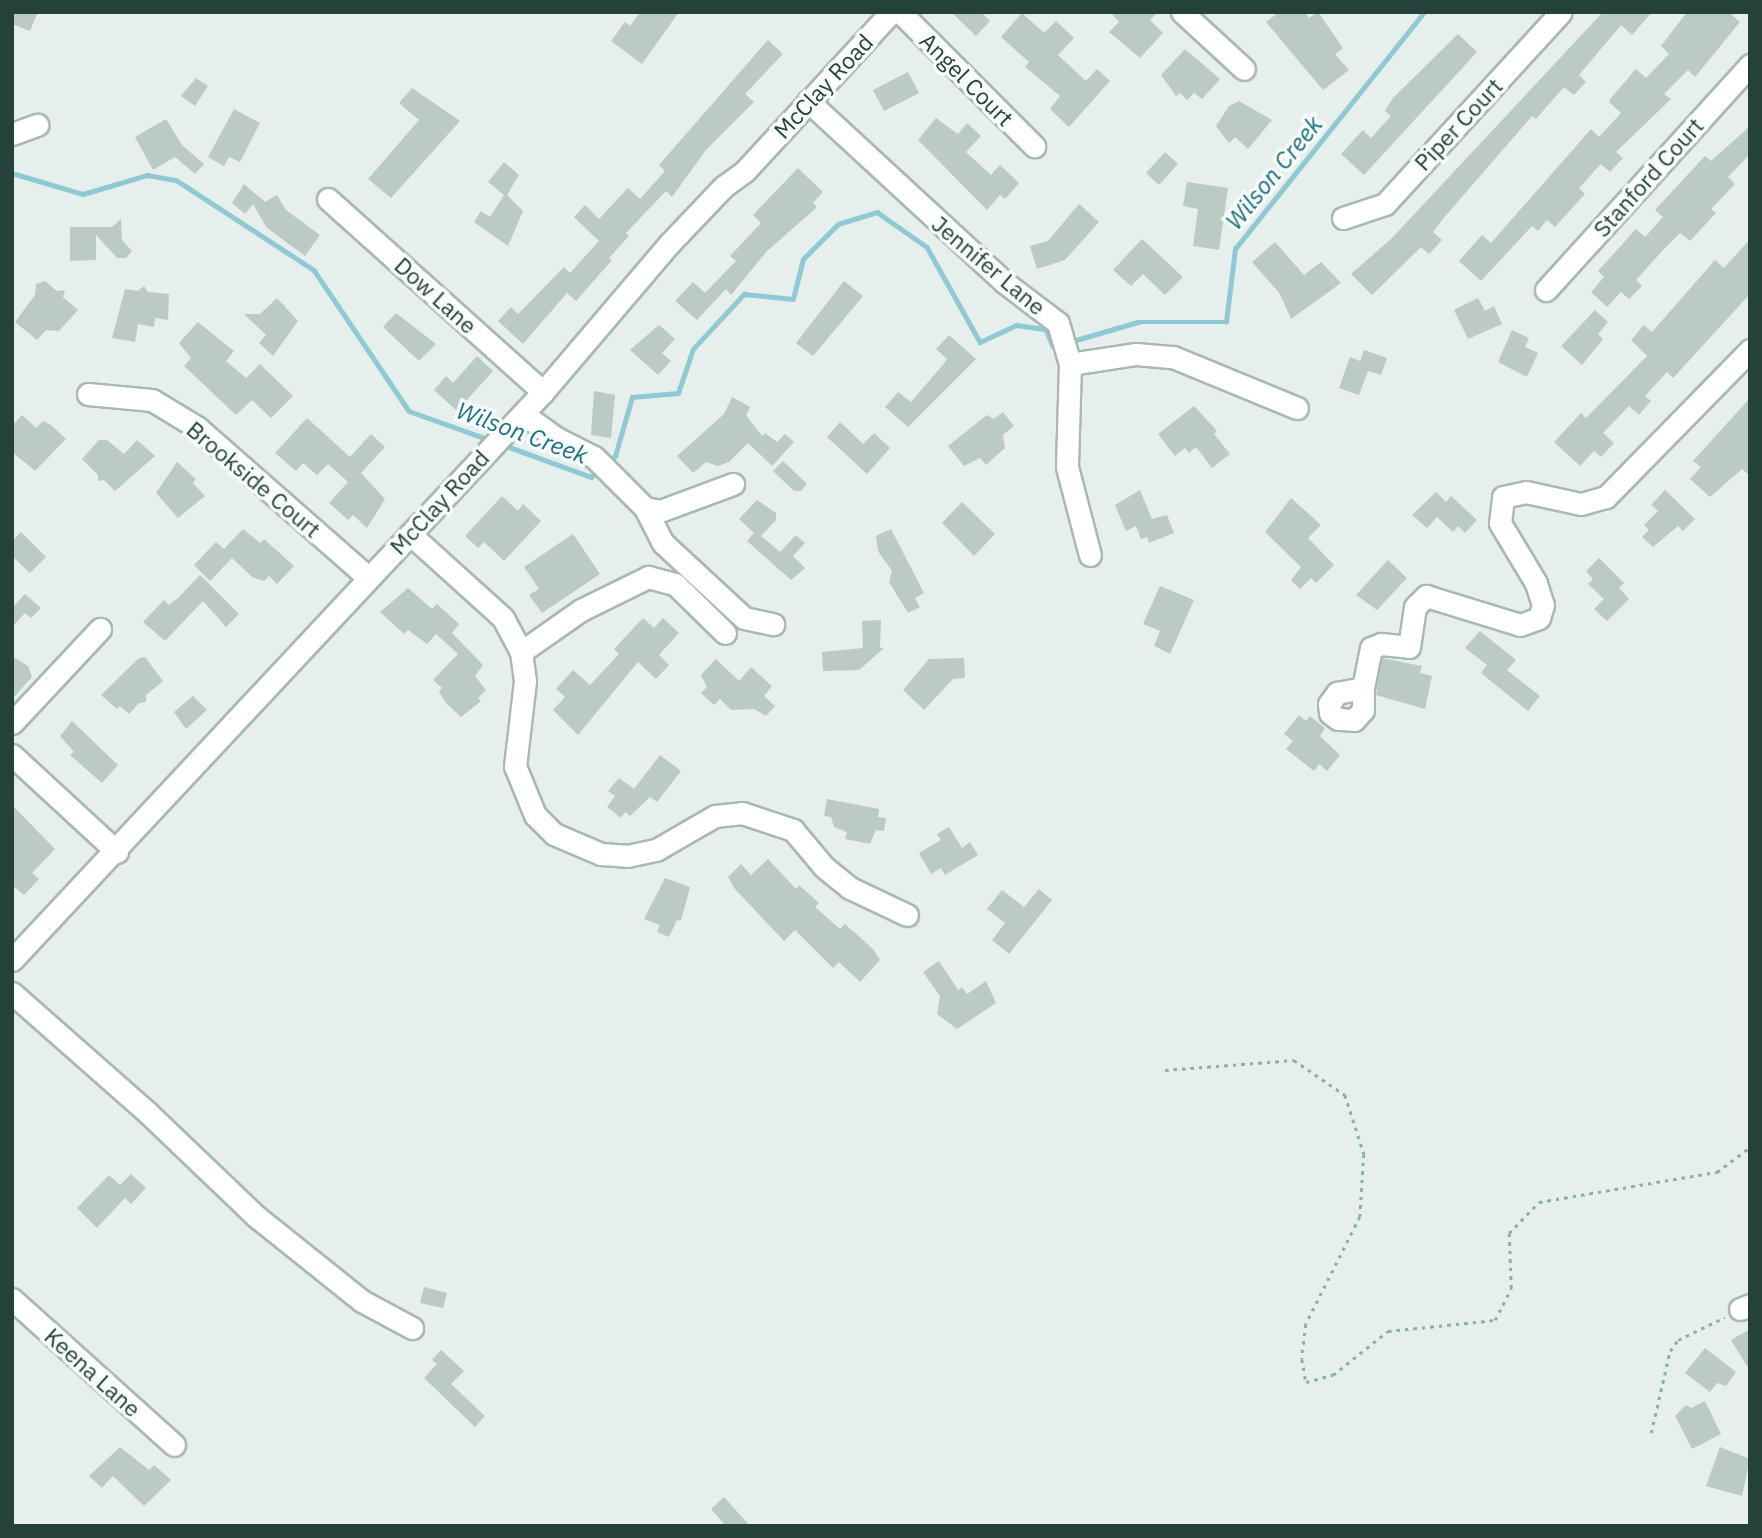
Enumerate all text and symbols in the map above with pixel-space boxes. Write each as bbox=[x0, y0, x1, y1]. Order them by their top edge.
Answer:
street label: Angel Court bbox=[914, 26, 1020, 132]
street label: McClay Road bbox=[768, 28, 878, 144]
street label: Piper Court bbox=[1408, 72, 1508, 176]
water label: Wilson Creek bbox=[1220, 111, 1328, 235]
street label: Stanford Court bbox=[1587, 112, 1709, 242]
street label: Jennifer Lane bbox=[927, 210, 1051, 320]
street label: Dow Lane bbox=[389, 251, 483, 339]
water label: Wilson Creek bbox=[453, 396, 591, 470]
street label: Brookside Court bbox=[181, 415, 327, 543]
street label: McClay Road bbox=[384, 444, 494, 560]
street label: Keena Lane bbox=[39, 1322, 147, 1422]

